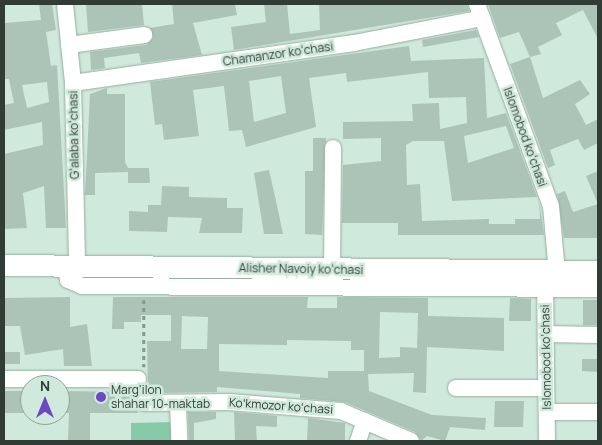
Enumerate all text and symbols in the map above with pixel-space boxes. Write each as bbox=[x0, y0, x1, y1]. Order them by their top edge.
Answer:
street label: Chamanzor koʻchasi bbox=[222, 39, 334, 69]
street label: Islomobod koʻchasi bbox=[500, 85, 550, 189]
street label: Gʻalaba koʻchasi bbox=[66, 91, 82, 179]
street label: Alisher Navoiy koʻchasi bbox=[239, 261, 363, 277]
street label: Islomobod ko‘chasi bbox=[538, 304, 554, 410]
north arrow bbox=[20, 375, 70, 425]
text: N bbox=[40, 376, 50, 395]
place label: Marg'ilon shahar 10-maktab bbox=[111, 383, 210, 411]
marker: Marg'ilon shahar 10-maktab bbox=[95, 391, 107, 403]
street label: Koʻkmozor koʻchasi bbox=[229, 395, 333, 417]

